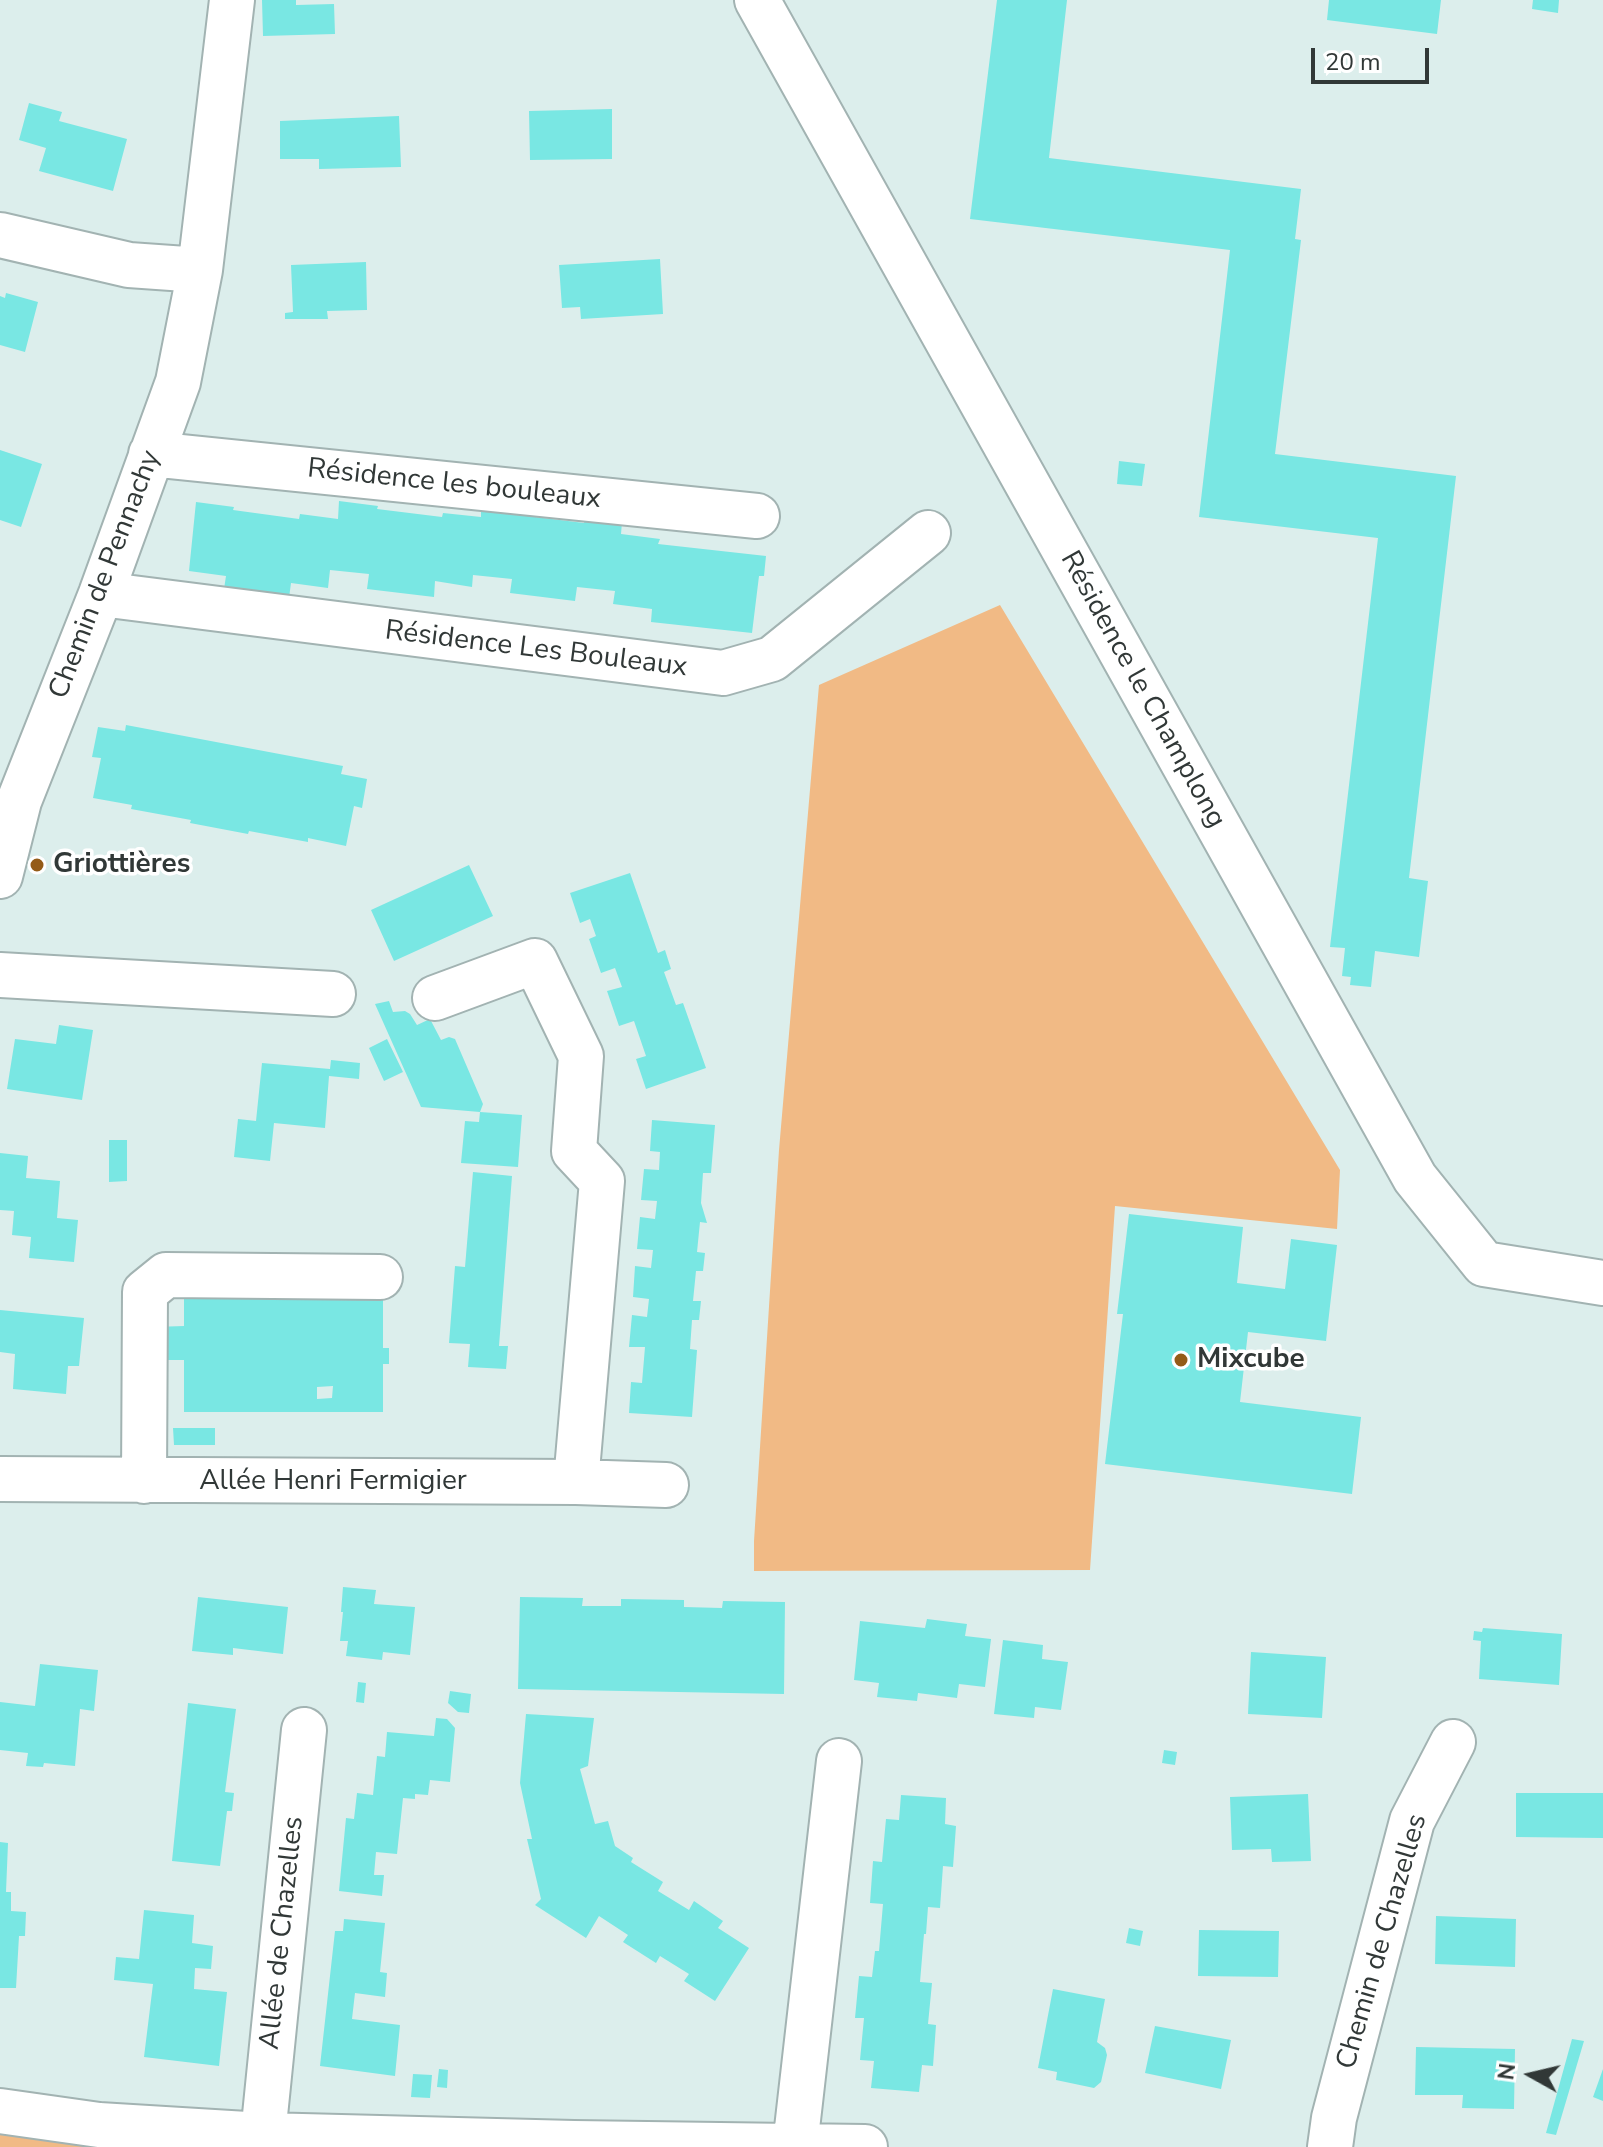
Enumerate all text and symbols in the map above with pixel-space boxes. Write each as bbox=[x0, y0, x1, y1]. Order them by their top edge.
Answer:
scale bar bbox=[1315, 32, 1433, 82]
text: 20 m bbox=[1325, 46, 1381, 78]
street label: Chemin de Pennachy bbox=[43, 446, 169, 704]
street label: Résidence les bouleaux bbox=[306, 453, 602, 517]
street label: Résidence le Champlong bbox=[1052, 546, 1232, 834]
street label: Résidence Les Bouleaux bbox=[383, 615, 689, 685]
place label: Griottières bbox=[53, 848, 190, 882]
marker: Griottières bbox=[28, 856, 46, 874]
place label: Mixcube bbox=[1197, 1343, 1305, 1377]
marker: Mixcube bbox=[1172, 1351, 1190, 1369]
street label: Allée Henri Fermigier bbox=[199, 1465, 467, 1499]
street label: Chemin de Chazelles bbox=[1331, 1811, 1435, 2073]
street label: Allée de Chazelles bbox=[254, 1815, 312, 2051]
north arrow bbox=[1491, 2035, 1571, 2115]
text: N bbox=[1491, 2061, 1523, 2082]

